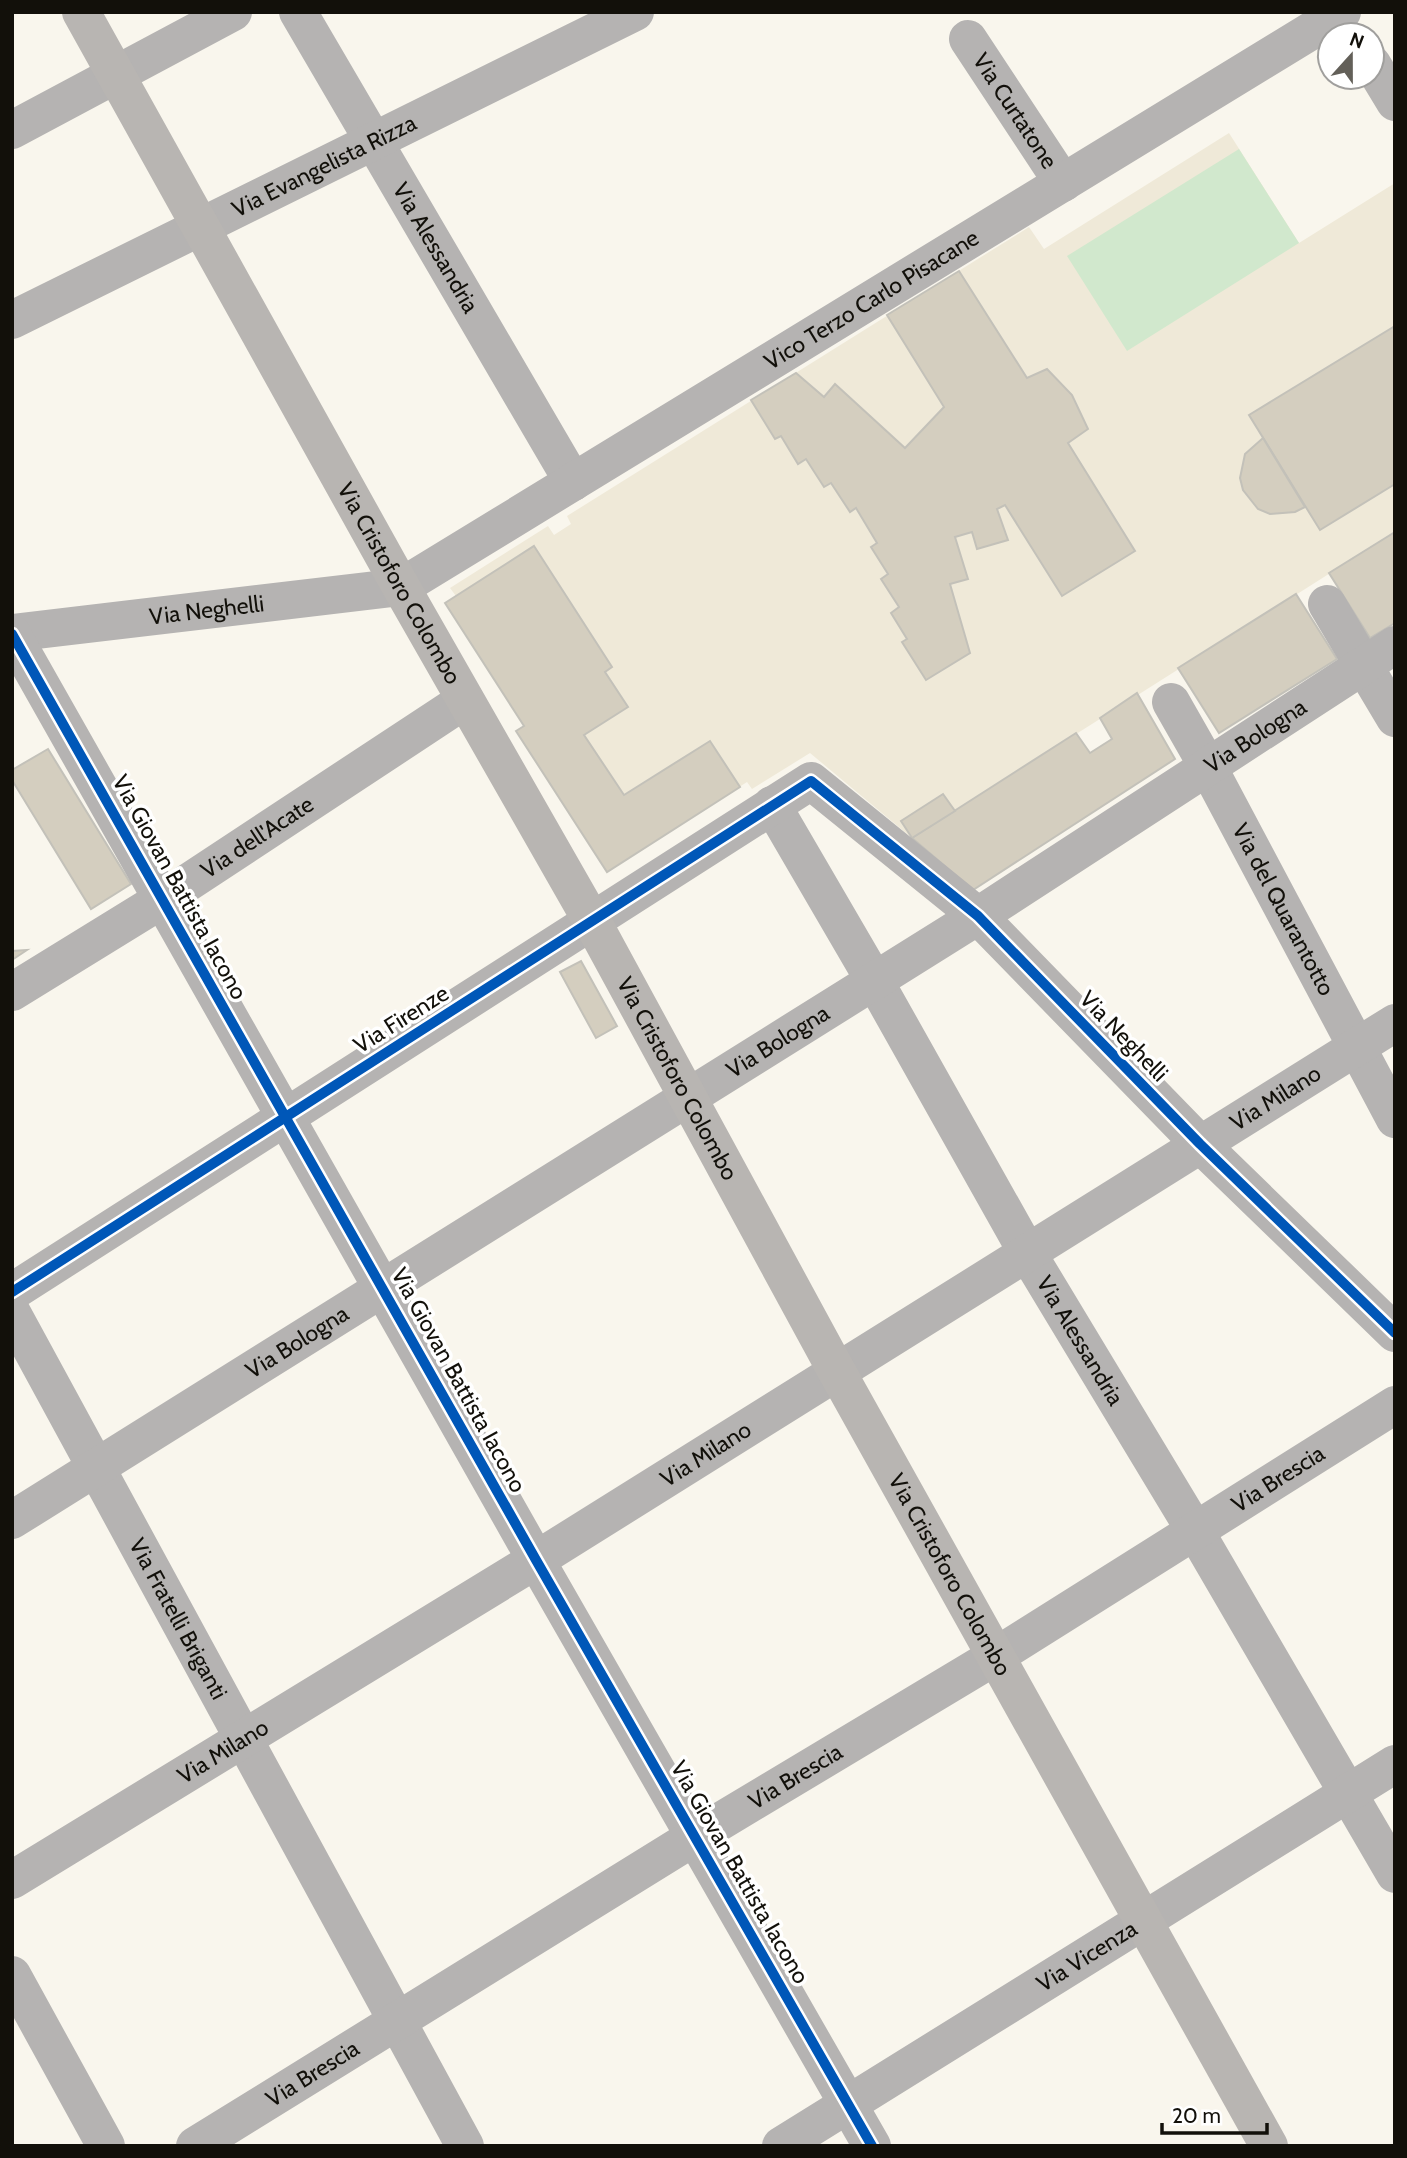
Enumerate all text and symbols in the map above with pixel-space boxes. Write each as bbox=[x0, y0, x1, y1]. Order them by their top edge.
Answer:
north arrow bbox=[1316, 21, 1386, 91]
text: N bbox=[1347, 27, 1367, 54]
street label: Via Curtatone bbox=[967, 48, 1064, 174]
street label: Via Evangelista Rizza bbox=[227, 108, 421, 223]
street label: Via Alessandria bbox=[387, 177, 485, 318]
street label: Vico Terzo Carlo Pisacane bbox=[759, 223, 984, 376]
street label: Via Cristoforo Colombo bbox=[332, 477, 467, 689]
street label: Via Neghelli bbox=[148, 589, 266, 631]
street label: Via Bologna bbox=[1199, 692, 1312, 779]
street label: Via Giovan Battista Iacono bbox=[107, 770, 253, 1004]
street label: Via dell'Acate bbox=[196, 790, 319, 884]
street label: Via del Quarantotto bbox=[1226, 818, 1341, 1000]
street label: Via Cristoforo Colombo bbox=[611, 972, 744, 1185]
street label: Via Firenze bbox=[348, 979, 454, 1059]
street label: Via Neghelli bbox=[1074, 985, 1174, 1087]
street label: Via Bologna bbox=[721, 999, 834, 1084]
street label: Via Milano bbox=[1225, 1059, 1326, 1137]
street label: Via Giovan Battista Iacono bbox=[386, 1263, 532, 1497]
street label: Via Alessandria bbox=[1030, 1271, 1130, 1410]
street label: Via Bologna bbox=[240, 1299, 353, 1384]
street label: Via Milano bbox=[655, 1415, 756, 1493]
street label: Via Brescia bbox=[1226, 1439, 1330, 1518]
street label: Via Cristoforo Colombo bbox=[883, 1469, 1018, 1680]
street label: Via Fratelli Briganti bbox=[123, 1533, 233, 1704]
street label: Via Milano bbox=[172, 1713, 273, 1790]
street label: Via Brescia bbox=[743, 1738, 847, 1815]
street label: Via Giovan Battista Iacono bbox=[665, 1756, 815, 1988]
street label: Via Vicenza bbox=[1031, 1914, 1142, 1998]
street label: Via Brescia bbox=[261, 2034, 364, 2113]
scale bar bbox=[1162, 2092, 1267, 2136]
text: 20 m bbox=[1172, 2103, 1221, 2128]

